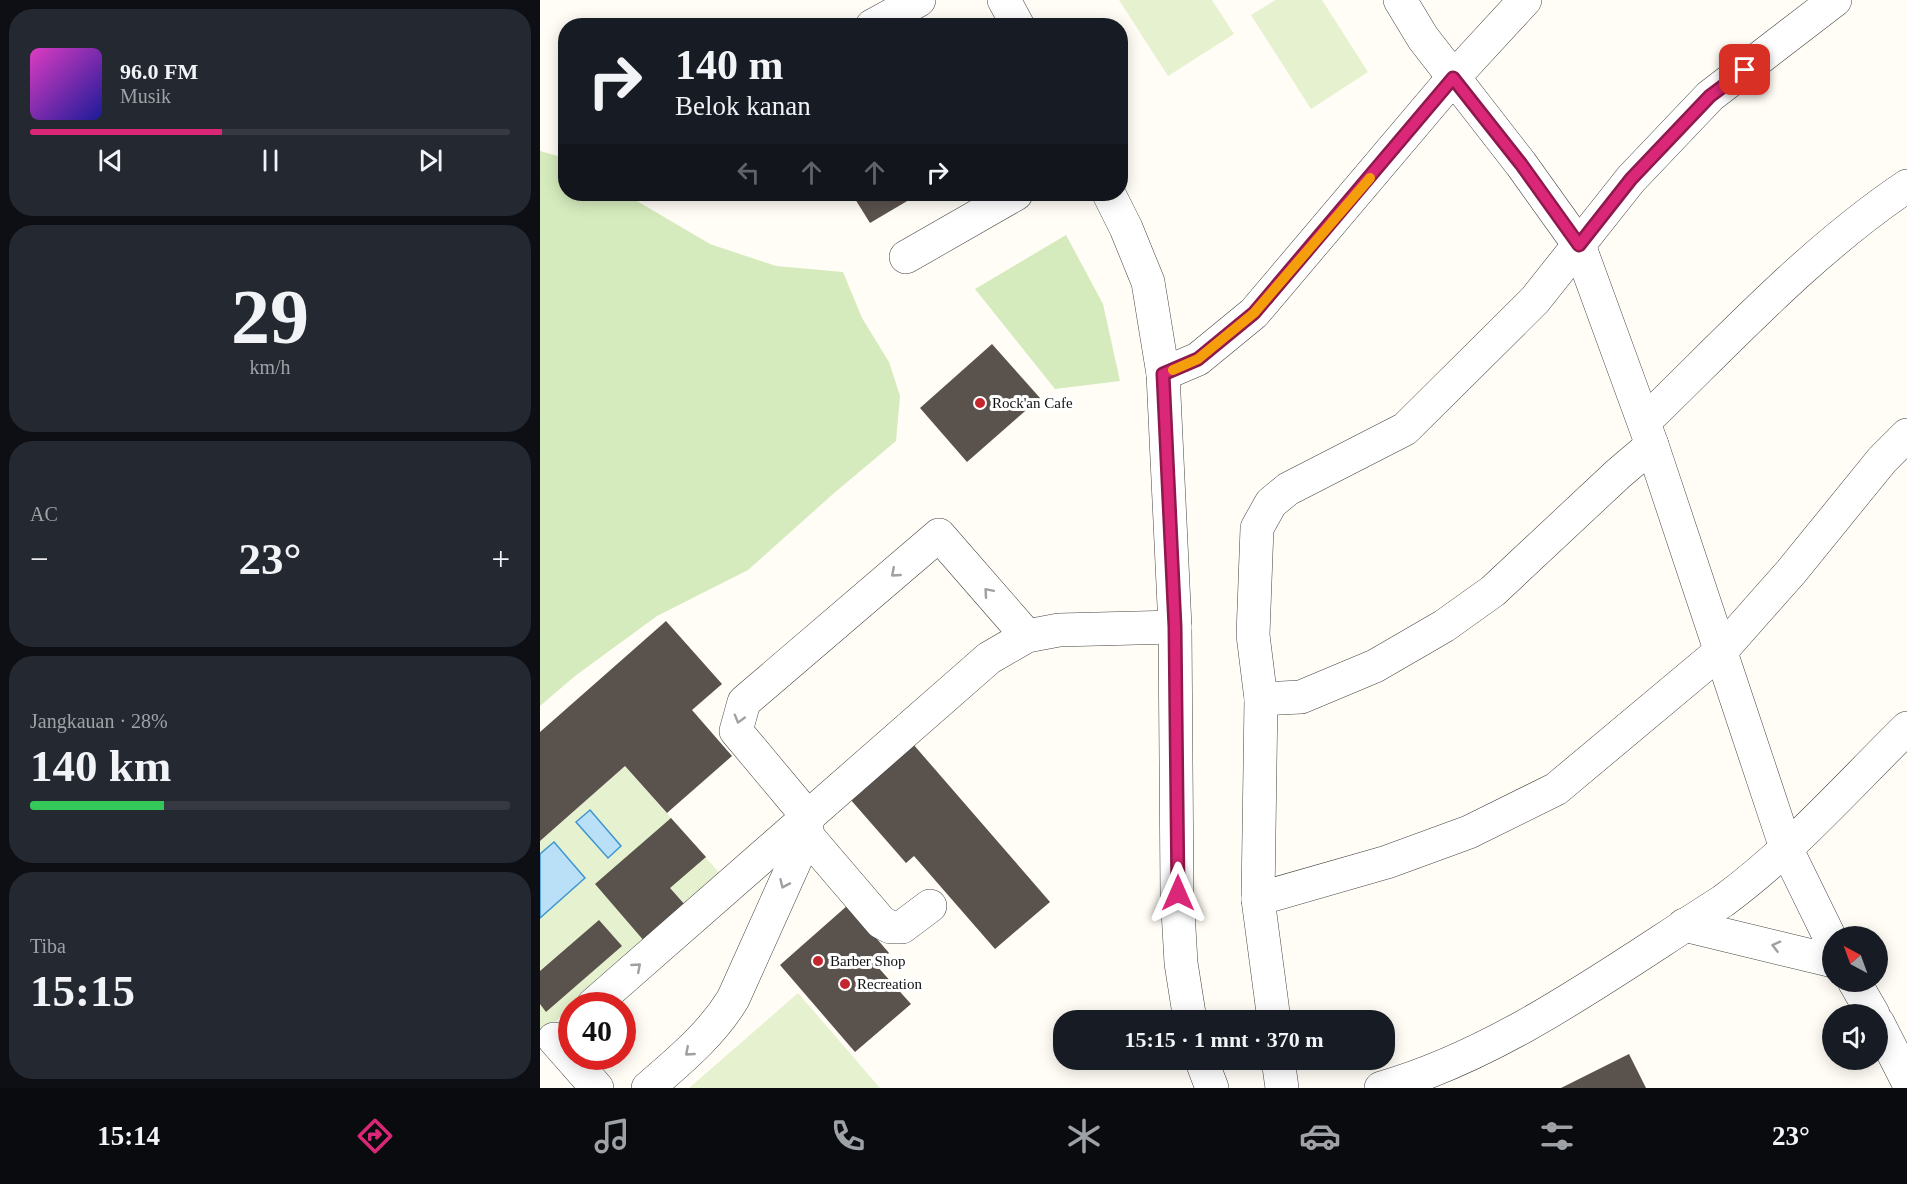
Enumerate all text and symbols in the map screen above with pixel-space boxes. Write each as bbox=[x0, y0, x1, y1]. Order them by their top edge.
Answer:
icon: right bbox=[576, 42, 654, 120]
text: 140 m bbox=[675, 42, 784, 88]
pin bbox=[1719, 44, 1770, 95]
icon: arrive bbox=[1728, 53, 1761, 86]
text: 96.0 FM bbox=[120, 59, 198, 84]
text: Musik bbox=[120, 85, 171, 107]
text: Belok kanan bbox=[675, 91, 811, 121]
icon: previous bbox=[94, 144, 127, 177]
icon: pause bbox=[254, 144, 287, 177]
icon: next bbox=[414, 144, 447, 177]
icon: left bbox=[732, 156, 765, 189]
icon: ahead bbox=[795, 156, 828, 189]
icon: ahead bbox=[858, 156, 891, 189]
icon: right bbox=[921, 156, 954, 189]
text: 29 bbox=[231, 273, 309, 360]
text: km/h bbox=[249, 356, 291, 378]
place label: Rock'an Cafe bbox=[992, 395, 1073, 411]
marker: Rock'an Cafe bbox=[973, 396, 987, 410]
text: AC bbox=[30, 503, 58, 525]
text: 23° bbox=[239, 534, 302, 584]
text: − bbox=[30, 541, 49, 577]
text: + bbox=[491, 541, 510, 577]
one-way arrow bbox=[891, 566, 902, 577]
one-way arrow bbox=[984, 588, 995, 599]
text: Jangkauan · 28% bbox=[30, 710, 168, 732]
one-way arrow bbox=[734, 713, 746, 724]
text: 140 km bbox=[30, 741, 171, 791]
position arrow bbox=[1146, 861, 1210, 925]
one-way arrow bbox=[779, 878, 791, 889]
north arrow bbox=[1822, 926, 1888, 992]
map controls bbox=[1822, 926, 1888, 1070]
text: Tiba bbox=[30, 935, 66, 957]
one-way arrow bbox=[1772, 941, 1782, 954]
place label: Barber Shop bbox=[830, 953, 905, 969]
marker: Barber Shop bbox=[811, 954, 825, 968]
one-way arrow bbox=[630, 963, 641, 974]
text: 15:15 bbox=[30, 966, 135, 1016]
place label: Recreation bbox=[857, 976, 922, 992]
marker: Recreation bbox=[838, 977, 852, 991]
speed limit sign: 40 bbox=[558, 992, 636, 1070]
button: sound bbox=[1822, 1004, 1888, 1070]
text: 15:15 · 1 mnt · 370 m bbox=[1124, 1027, 1324, 1052]
one-way arrow bbox=[685, 1045, 696, 1056]
icon: directions bbox=[354, 1115, 396, 1157]
icon: music bbox=[591, 1115, 633, 1157]
icon: phone bbox=[827, 1115, 869, 1157]
icon: climate bbox=[1063, 1115, 1105, 1157]
icon: car bbox=[1299, 1115, 1341, 1157]
icon: filters bbox=[1536, 1115, 1578, 1157]
text: 15:14 bbox=[97, 1121, 160, 1151]
text: 23° bbox=[1772, 1121, 1810, 1151]

